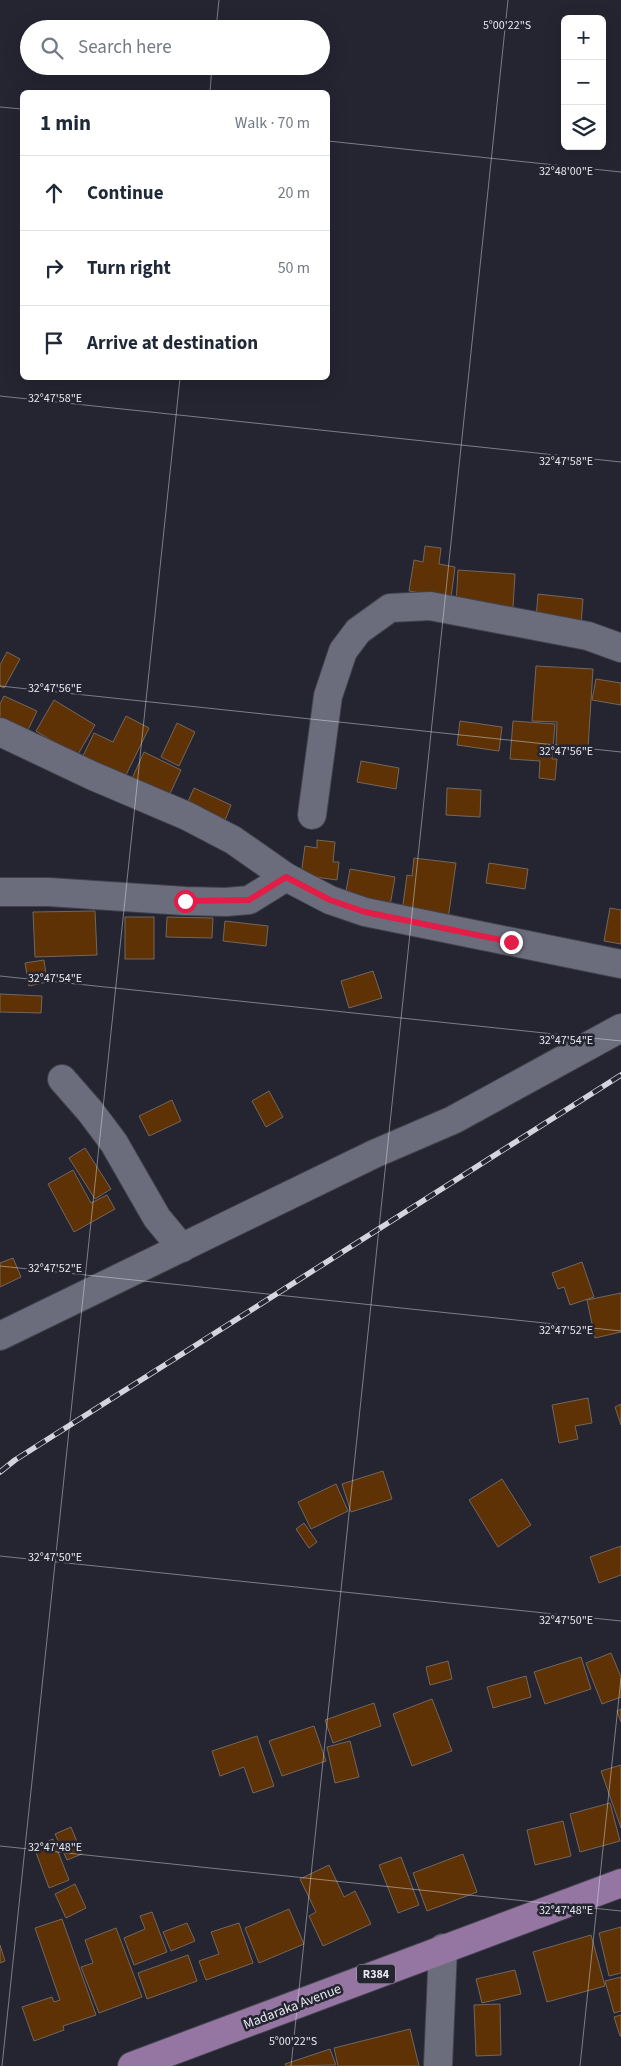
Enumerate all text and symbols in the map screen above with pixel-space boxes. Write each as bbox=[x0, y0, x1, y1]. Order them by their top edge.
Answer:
map controls bbox=[561, 15, 606, 150]
button: + bbox=[561, 15, 606, 60]
text: 5°00'22"S bbox=[483, 17, 531, 34]
search box bbox=[20, 20, 330, 75]
icon: search bbox=[38, 34, 66, 62]
text: Search here bbox=[78, 34, 172, 61]
button: − bbox=[561, 60, 606, 105]
button: layers bbox=[561, 105, 606, 150]
text: 1 min bbox=[40, 108, 91, 138]
text: Walk · 70 m bbox=[235, 112, 310, 134]
text: 32°48'00"E bbox=[539, 163, 593, 180]
icon: ahead bbox=[40, 179, 68, 207]
text: Continue bbox=[87, 180, 164, 207]
text: 20 m bbox=[278, 182, 310, 204]
icon: right bbox=[40, 254, 68, 282]
text: Turn right bbox=[87, 255, 171, 282]
text: 50 m bbox=[278, 257, 310, 279]
icon: arrive bbox=[40, 329, 68, 357]
text: Arrive at destination bbox=[87, 330, 258, 357]
text: 32°47'58"E bbox=[28, 390, 82, 407]
text: 32°47'58"E bbox=[539, 453, 593, 470]
text: 32°47'56"E bbox=[28, 680, 82, 697]
text: 32°47'56"E bbox=[539, 743, 593, 760]
route start bbox=[174, 890, 197, 913]
route end bbox=[500, 931, 523, 954]
text: 32°47'54"E bbox=[28, 970, 82, 987]
text: 32°47'54"E bbox=[539, 1032, 593, 1049]
text: 32°47'52"E bbox=[28, 1260, 82, 1277]
text: 32°47'52"E bbox=[539, 1322, 593, 1339]
text: 32°47'50"E bbox=[28, 1549, 82, 1566]
text: 32°47'50"E bbox=[539, 1612, 593, 1629]
text: 32°47'48"E bbox=[28, 1839, 82, 1856]
text: 32°47'48"E bbox=[539, 1902, 593, 1919]
road number: R384 bbox=[357, 1965, 395, 1984]
street label: Madaraka Avenue bbox=[240, 1979, 344, 2035]
text: 5°00'22"S bbox=[269, 2033, 317, 2050]

